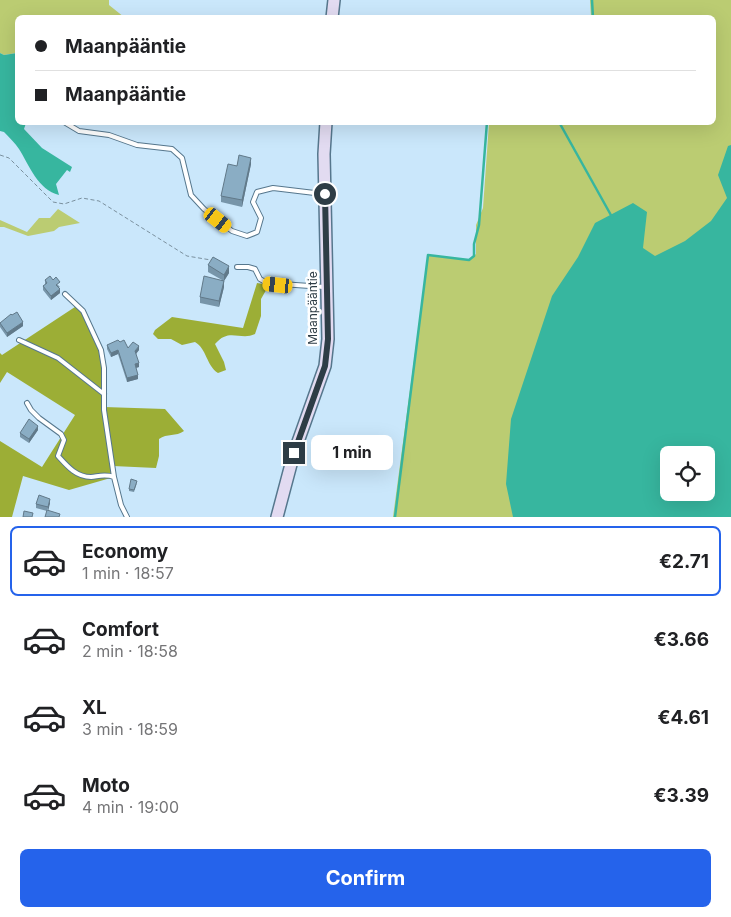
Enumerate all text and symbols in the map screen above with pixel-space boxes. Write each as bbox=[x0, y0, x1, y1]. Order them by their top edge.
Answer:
text: Maanpääntie bbox=[65, 35, 186, 58]
text: Maanpääntie bbox=[65, 83, 186, 106]
route start bbox=[314, 183, 336, 205]
car bbox=[201, 205, 234, 235]
street label: Maanpääntie bbox=[305, 271, 320, 345]
car bbox=[262, 276, 293, 294]
callout: 1 min bbox=[312, 436, 394, 470]
route end bbox=[283, 442, 305, 464]
text: 1 min bbox=[332, 442, 372, 462]
map controls bbox=[660, 446, 715, 501]
button: locate bbox=[660, 446, 715, 501]
icon: car bbox=[22, 539, 67, 584]
text: Economy bbox=[82, 540, 168, 563]
text: €2.71 bbox=[659, 550, 709, 573]
text: 1 min · 18:57 bbox=[82, 563, 174, 583]
icon: car bbox=[22, 617, 67, 662]
text: Comfort bbox=[82, 618, 159, 641]
text: €3.66 bbox=[654, 628, 709, 651]
text: 2 min · 18:58 bbox=[82, 641, 178, 661]
icon: car bbox=[22, 695, 67, 740]
text: XL bbox=[82, 696, 107, 719]
text: €4.61 bbox=[657, 706, 709, 729]
text: 3 min · 18:59 bbox=[82, 719, 178, 739]
icon: car bbox=[22, 773, 67, 818]
text: Moto bbox=[82, 774, 130, 797]
text: €3.39 bbox=[654, 784, 709, 807]
text: 4 min · 19:00 bbox=[82, 797, 179, 817]
button: Confirm bbox=[20, 849, 711, 907]

